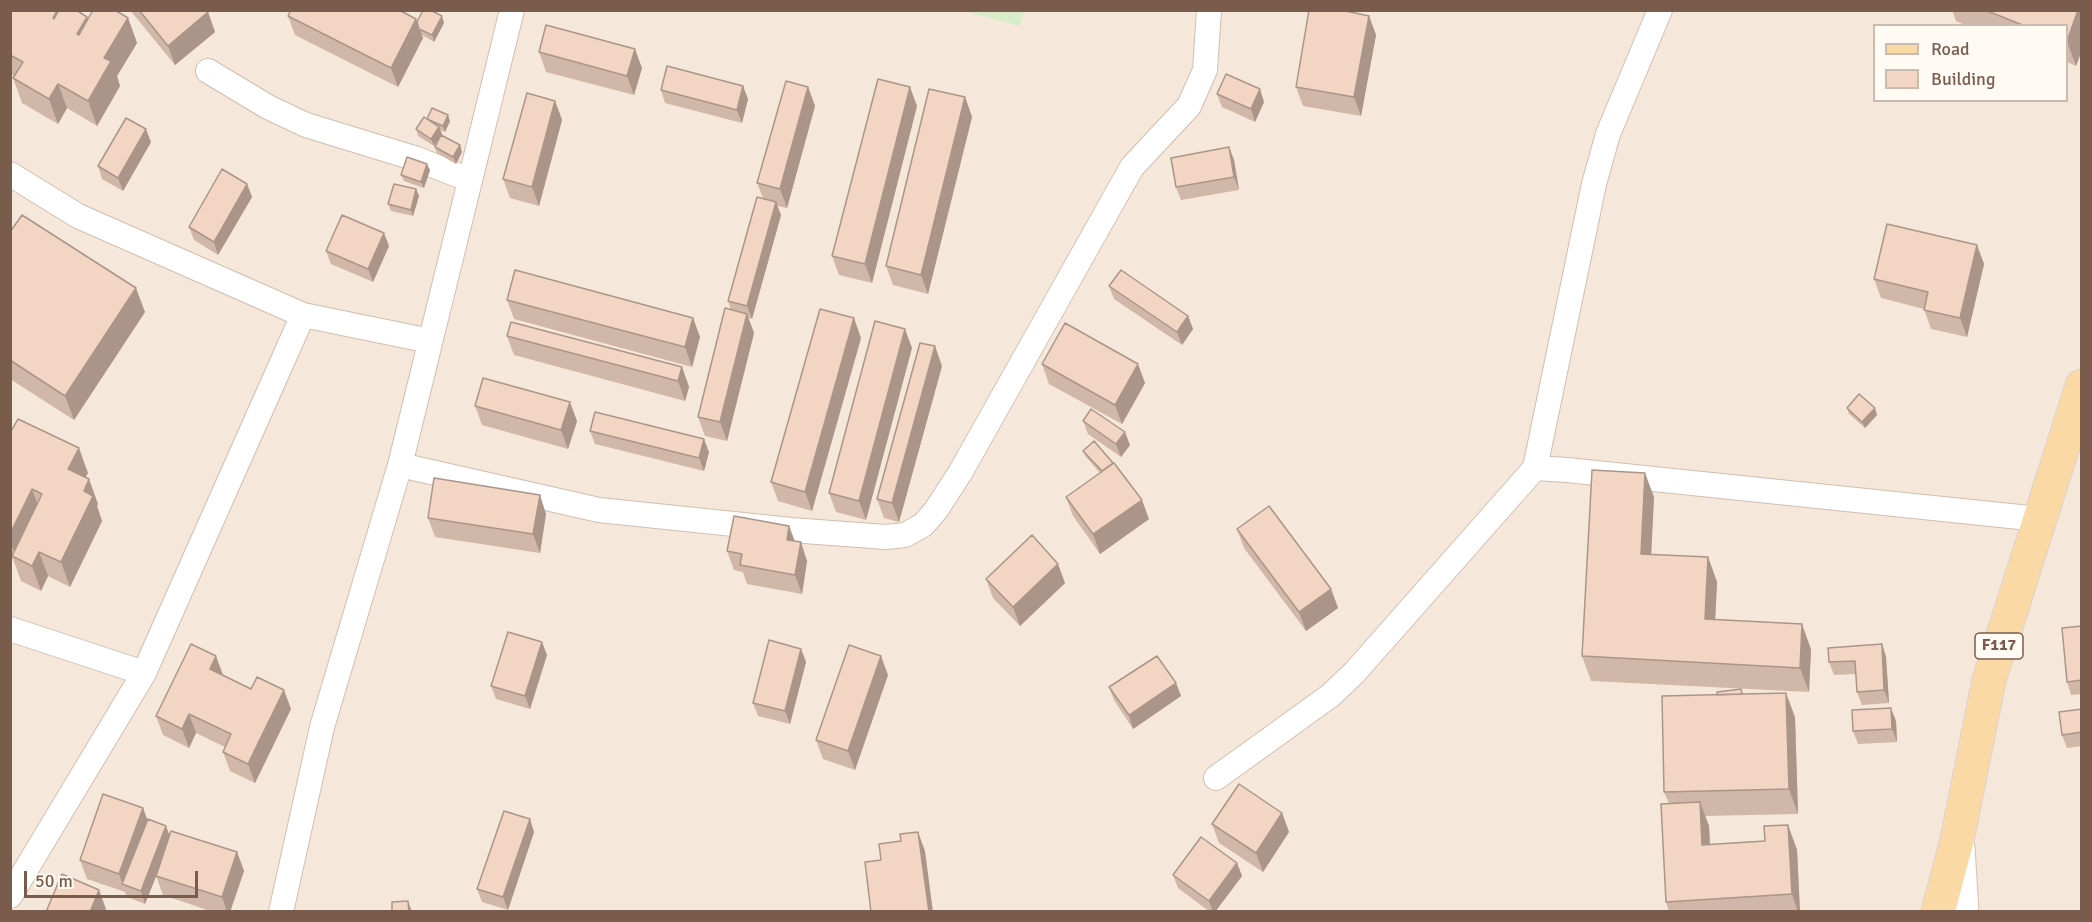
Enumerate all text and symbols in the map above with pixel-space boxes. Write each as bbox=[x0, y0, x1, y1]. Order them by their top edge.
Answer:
legend bbox=[1873, 24, 2068, 102]
text: Road bbox=[1931, 38, 1970, 60]
text: Building bbox=[1931, 68, 1995, 90]
road number: F117 bbox=[1975, 633, 2023, 659]
scale bar bbox=[27, 859, 201, 897]
text: 50 m bbox=[35, 870, 73, 892]

